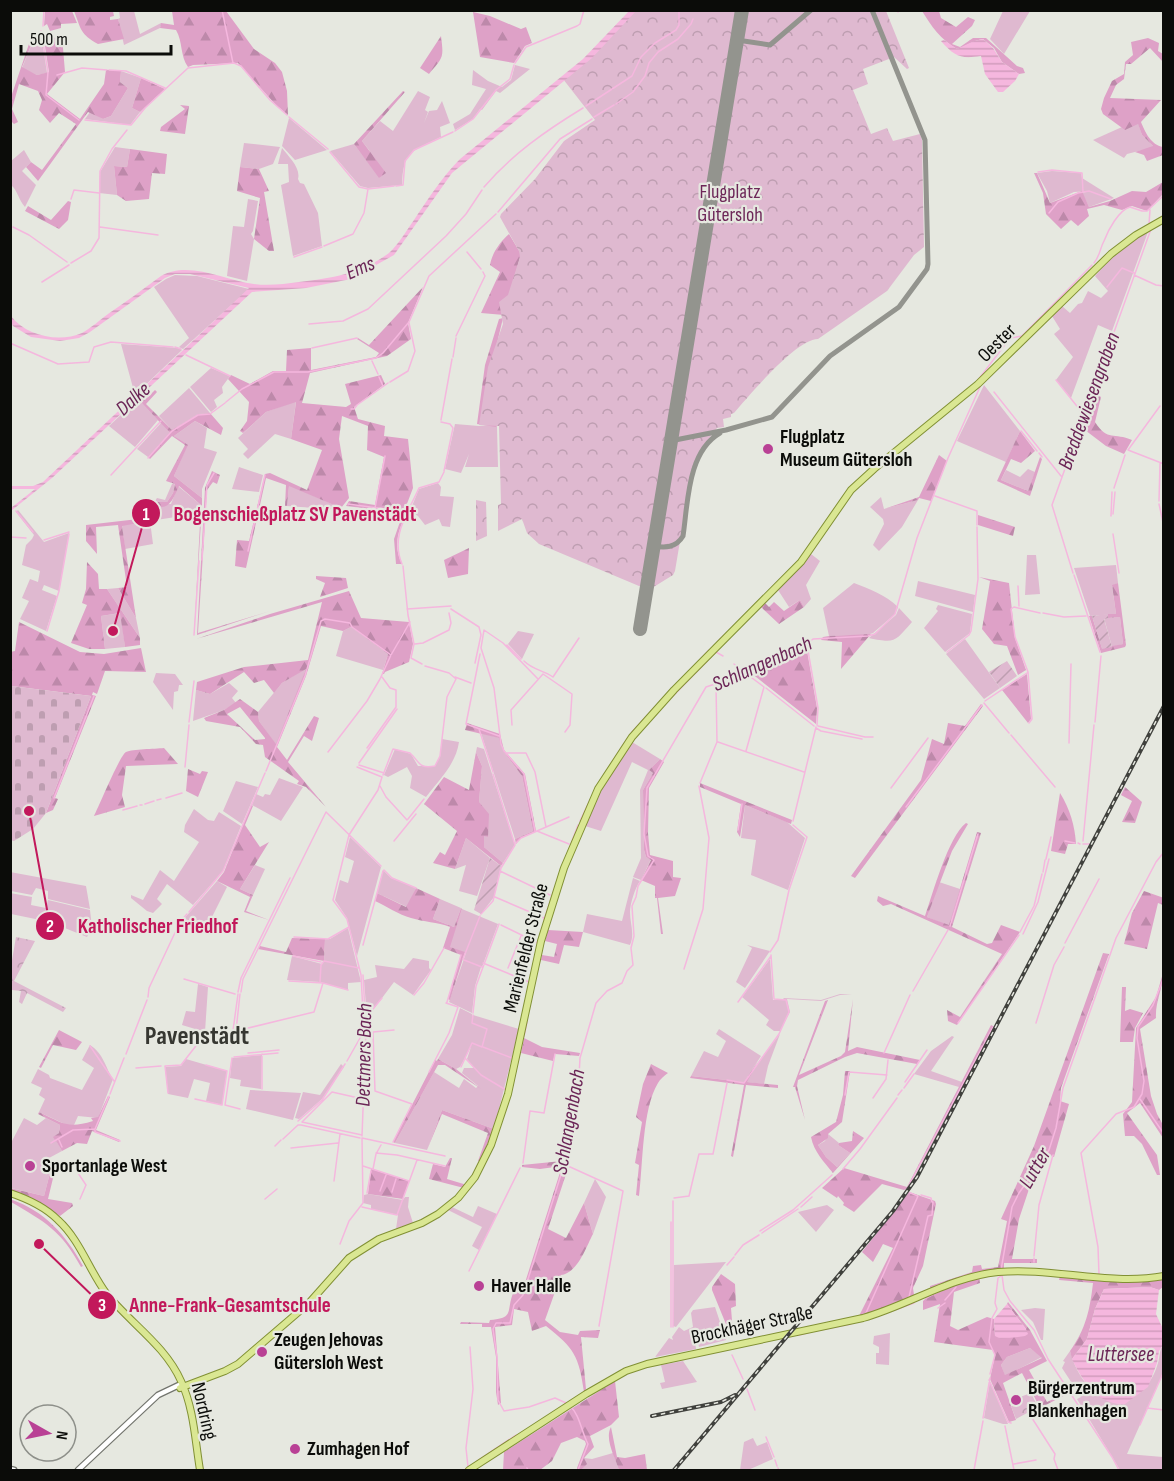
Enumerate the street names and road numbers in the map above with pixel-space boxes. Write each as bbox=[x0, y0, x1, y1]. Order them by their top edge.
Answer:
street label: Oester bbox=[973, 318, 1022, 367]
street label: Marienfelder Straße bbox=[498, 881, 554, 1015]
street label: Brockhäger Straße bbox=[689, 1300, 815, 1350]
street label: Nordring bbox=[186, 1380, 222, 1442]

